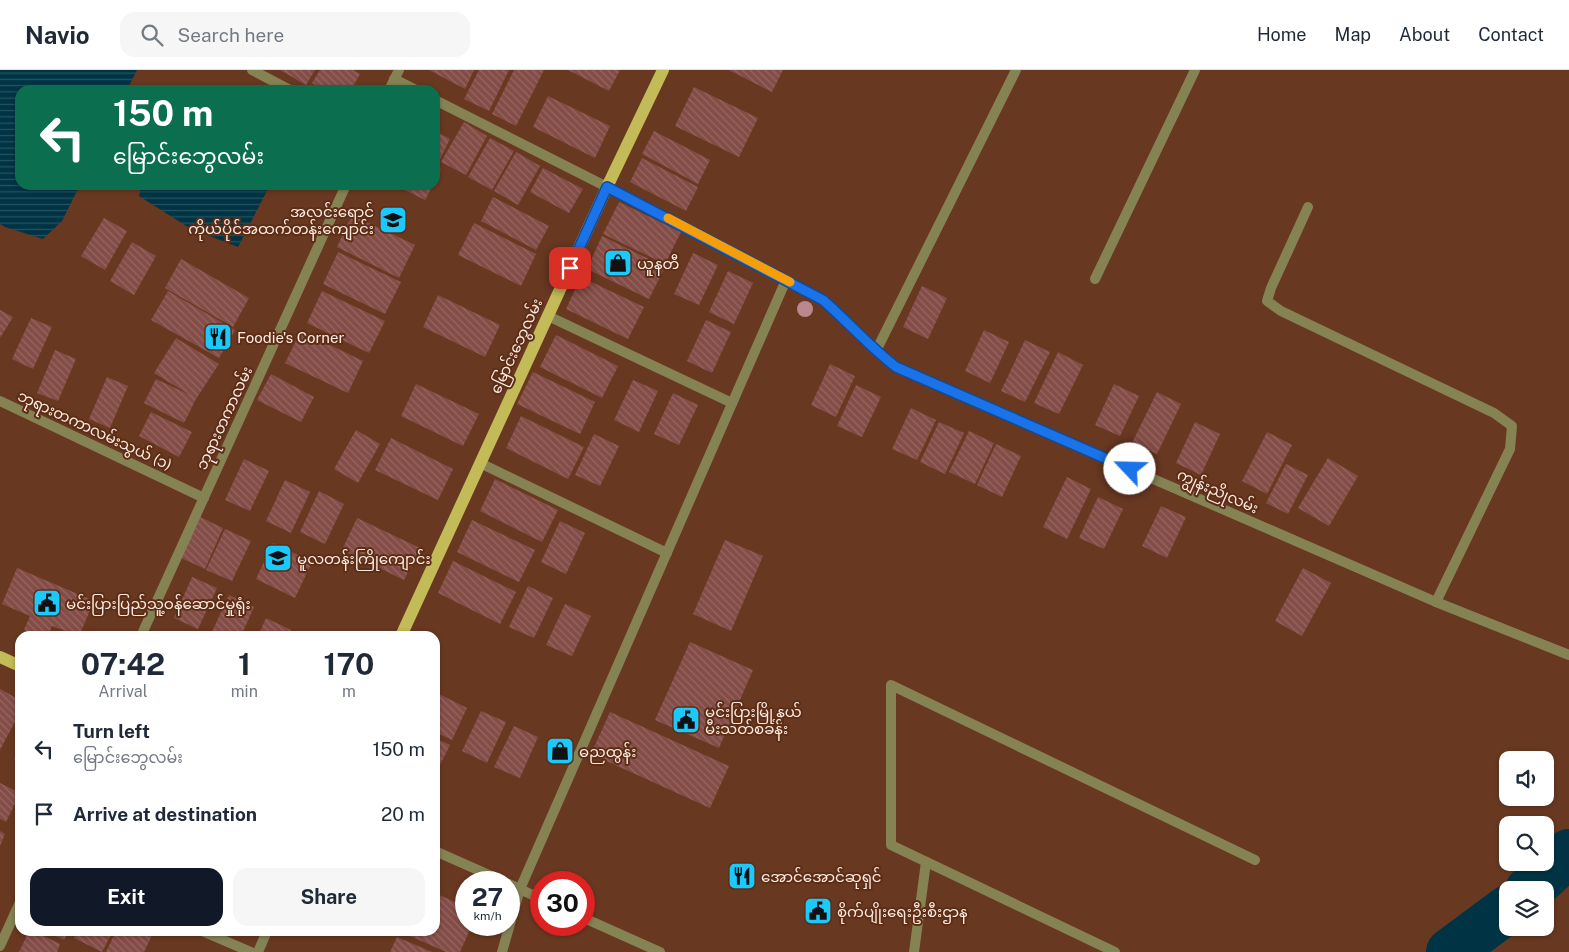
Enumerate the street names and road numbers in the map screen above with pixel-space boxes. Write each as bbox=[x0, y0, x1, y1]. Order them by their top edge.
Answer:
street label: မြောင်းဘွေလမ်း bbox=[486, 295, 549, 398]
street label: ဘုရားတကာလမ်း bbox=[192, 363, 259, 474]
street label: ဘုရားတကာလမ်းသွယ် (၁) bbox=[14, 386, 175, 477]
street label: ကျွန်းညိုလမ်း bbox=[1173, 465, 1262, 521]

